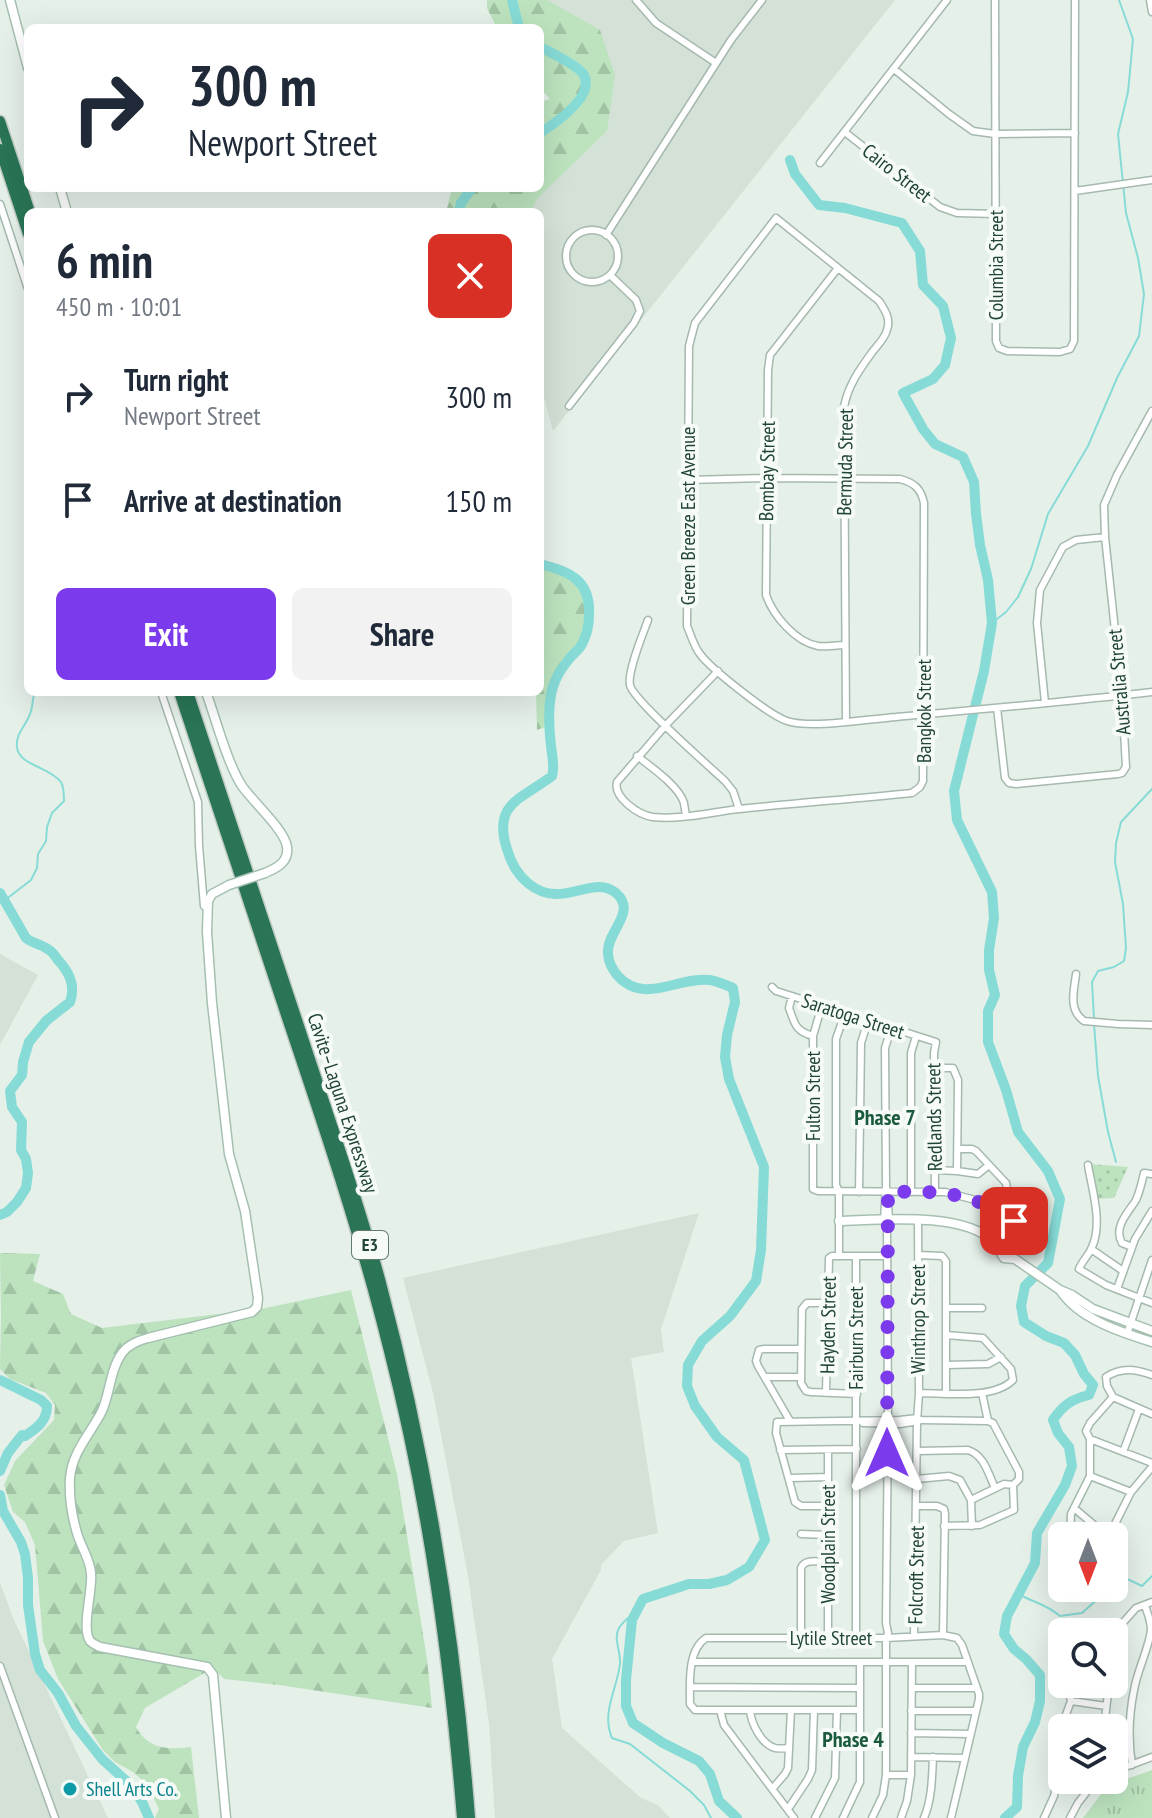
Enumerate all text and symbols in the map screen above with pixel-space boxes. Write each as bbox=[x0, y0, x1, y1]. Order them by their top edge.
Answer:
text: 300 m bbox=[188, 49, 317, 121]
icon: right bbox=[56, 56, 160, 160]
text: Newport Street bbox=[188, 119, 377, 166]
street label: Cairo Street bbox=[857, 138, 937, 208]
street label: Columbia Street bbox=[983, 209, 1009, 320]
text: 6 min bbox=[56, 229, 153, 291]
button: close bbox=[428, 234, 512, 318]
text: 450 m · 10:01 bbox=[56, 290, 182, 323]
text: Turn right bbox=[124, 360, 228, 399]
icon: right bbox=[56, 374, 100, 418]
text: 300 m bbox=[446, 377, 512, 416]
text: Newport Street bbox=[124, 399, 261, 432]
street label: Bermuda Street bbox=[831, 408, 859, 516]
street label: Bombay Street bbox=[753, 420, 781, 521]
street label: Green Breeze East Avenue bbox=[675, 427, 701, 605]
icon: arrive bbox=[56, 478, 100, 522]
text: Arrive at destination bbox=[124, 481, 342, 520]
text: 150 m bbox=[446, 481, 512, 520]
button: Exit bbox=[56, 588, 276, 680]
button: Share bbox=[292, 588, 512, 680]
street label: Australia Street bbox=[1101, 627, 1137, 736]
street label: Bangkok Street bbox=[911, 659, 937, 763]
street label: Saratoga Street bbox=[798, 987, 908, 1045]
street label: Cavite–Laguna Expressway bbox=[302, 1010, 385, 1197]
street label: Fulton Street bbox=[800, 1051, 826, 1141]
street label: Redlands Street bbox=[920, 1062, 948, 1171]
district label: Phase 7 bbox=[854, 1103, 916, 1131]
pin bbox=[980, 1187, 1048, 1255]
icon: arrive bbox=[992, 1199, 1036, 1243]
road number: E3 bbox=[352, 1231, 388, 1259]
street label: Winthrop Street bbox=[905, 1264, 931, 1374]
street label: Hayden Street bbox=[814, 1275, 842, 1374]
street label: Fairburn Street bbox=[843, 1286, 869, 1390]
position arrow bbox=[845, 1411, 929, 1495]
street label: Woodplain Street bbox=[815, 1484, 841, 1603]
north arrow bbox=[1048, 1522, 1128, 1602]
map controls bbox=[1048, 1522, 1128, 1794]
street label: Folcroft Street bbox=[902, 1525, 930, 1625]
button: search bbox=[1048, 1618, 1128, 1698]
street label: Lytile Street bbox=[790, 1625, 873, 1651]
button: layers bbox=[1048, 1714, 1128, 1794]
district label: Phase 4 bbox=[822, 1725, 884, 1753]
place label: Shell Arts Co. bbox=[86, 1776, 177, 1802]
marker: Shell Arts Co. bbox=[61, 1780, 79, 1798]

